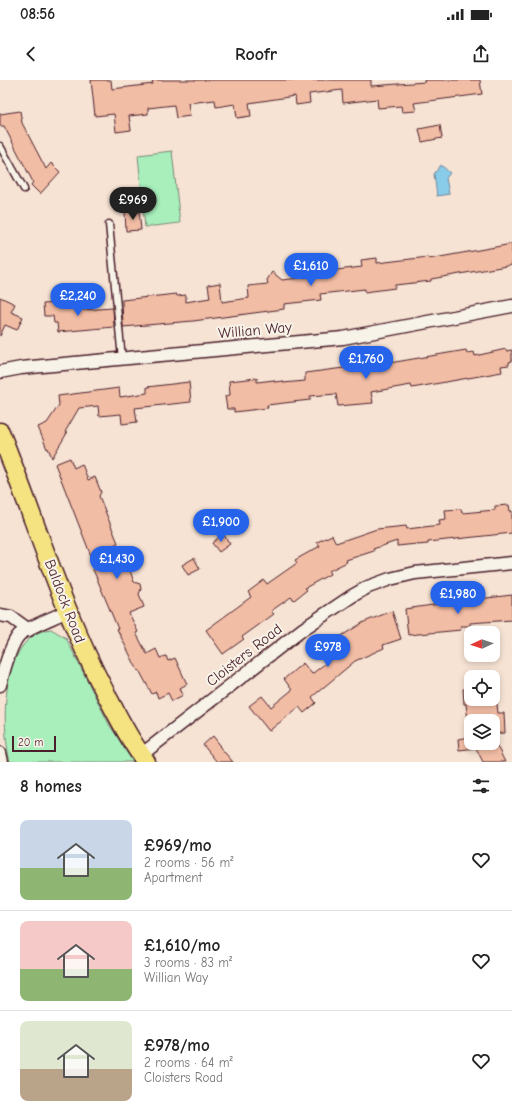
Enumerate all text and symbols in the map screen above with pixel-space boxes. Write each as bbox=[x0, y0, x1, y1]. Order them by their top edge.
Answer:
text: 08:56 bbox=[20, 5, 55, 23]
icon: back bbox=[20, 43, 42, 65]
icon: share bbox=[470, 43, 492, 65]
text: Roofr bbox=[235, 44, 277, 65]
pin: £969 bbox=[109, 187, 157, 221]
text: £969 bbox=[119, 192, 147, 207]
pin: £1,610 bbox=[278, 253, 344, 287]
text: £1,610 bbox=[293, 258, 329, 273]
pin: £2,240 bbox=[45, 283, 111, 317]
text: £2,240 bbox=[59, 288, 97, 303]
street label: Willian Way bbox=[217, 318, 293, 342]
pin: £1,760 bbox=[333, 346, 399, 380]
text: £1,760 bbox=[348, 351, 384, 366]
pin: £1,900 bbox=[188, 509, 254, 543]
text: £1,900 bbox=[202, 514, 240, 529]
pin: £1,430 bbox=[84, 546, 150, 580]
text: £1,430 bbox=[99, 551, 135, 566]
street label: Baldock Road bbox=[41, 557, 89, 645]
pin: £1,980 bbox=[425, 581, 491, 615]
text: £1,980 bbox=[439, 586, 477, 601]
street label: Cloisters Road bbox=[203, 620, 285, 690]
north arrow bbox=[464, 626, 500, 662]
map controls bbox=[464, 626, 500, 750]
pin: £978 bbox=[304, 634, 352, 668]
text: £978 bbox=[314, 639, 342, 654]
button: locate bbox=[464, 670, 500, 706]
button: layers bbox=[464, 714, 500, 750]
scale bar bbox=[12, 734, 56, 753]
text: 20 m bbox=[18, 736, 43, 749]
icon: filters bbox=[470, 775, 492, 797]
text: 8 homes bbox=[20, 777, 82, 796]
icon: home bbox=[52, 836, 100, 884]
text: £969/mo bbox=[144, 836, 212, 855]
icon: heart bbox=[470, 849, 492, 871]
text: 2 rooms · 56 m² bbox=[144, 855, 233, 870]
text: Apartment bbox=[144, 870, 202, 885]
text: £1,610/mo bbox=[144, 936, 220, 955]
icon: home bbox=[52, 937, 100, 985]
icon: heart bbox=[470, 950, 492, 972]
text: 3 rooms · 83 m² bbox=[144, 955, 232, 970]
text: Willian Way bbox=[144, 970, 208, 985]
text: £978/mo bbox=[144, 1036, 210, 1055]
icon: home bbox=[52, 1037, 100, 1085]
icon: heart bbox=[470, 1050, 492, 1072]
text: 2 rooms · 64 m² bbox=[144, 1055, 233, 1070]
text: Cloisters Road bbox=[144, 1070, 223, 1085]

